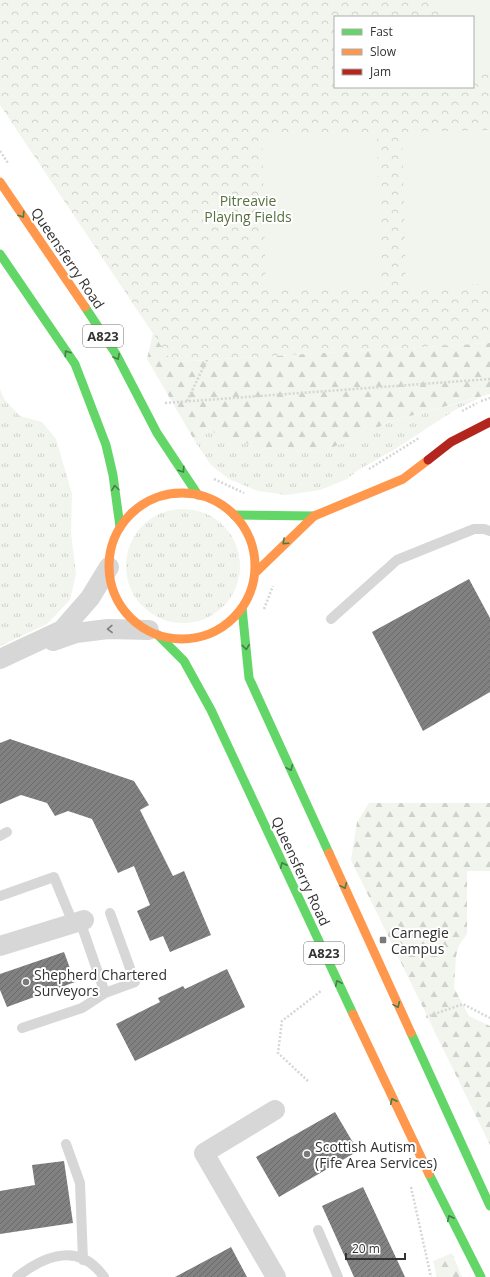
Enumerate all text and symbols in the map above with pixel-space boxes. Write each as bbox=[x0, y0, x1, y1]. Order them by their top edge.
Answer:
legend bbox=[334, 16, 474, 88]
text: Fast bbox=[370, 23, 393, 40]
text: Slow bbox=[370, 43, 397, 60]
text: Jam bbox=[369, 63, 391, 80]
park label: Pitreavie Playing Fields bbox=[204, 191, 292, 226]
street label: Queensferry Road bbox=[27, 204, 109, 312]
one-way arrow bbox=[17, 210, 24, 217]
road number: A823 bbox=[83, 325, 123, 347]
one-way arrow bbox=[65, 351, 72, 358]
one-way arrow bbox=[113, 353, 120, 361]
one-way arrow bbox=[177, 466, 185, 473]
one-way arrow bbox=[111, 485, 120, 491]
one-way arrow bbox=[282, 538, 290, 545]
one-way arrow bbox=[107, 625, 113, 633]
one-way arrow bbox=[241, 644, 250, 650]
one-way arrow bbox=[285, 764, 293, 771]
street label: Queensferry Road bbox=[267, 813, 335, 929]
one-way arrow bbox=[280, 862, 288, 870]
one-way arrow bbox=[339, 882, 347, 890]
place label: Carnegie Campus bbox=[391, 923, 449, 958]
marker: Carnegie Campus bbox=[378, 935, 388, 945]
road number: A823 bbox=[304, 942, 344, 964]
place label: Shepherd Chartered Surveyors bbox=[34, 965, 167, 1000]
marker: Shepherd Chartered Surveyors bbox=[21, 977, 31, 987]
one-way arrow bbox=[335, 980, 343, 987]
one-way arrow bbox=[393, 1001, 401, 1008]
one-way arrow bbox=[390, 1097, 398, 1105]
place label: Scottish Autism (Fife Area Services) bbox=[315, 1137, 437, 1172]
marker: Scottish Autism (Fife Area Services) bbox=[302, 1149, 312, 1159]
one-way arrow bbox=[447, 1214, 455, 1222]
scale bar bbox=[346, 1235, 405, 1261]
text: 20 m bbox=[352, 1240, 380, 1257]

